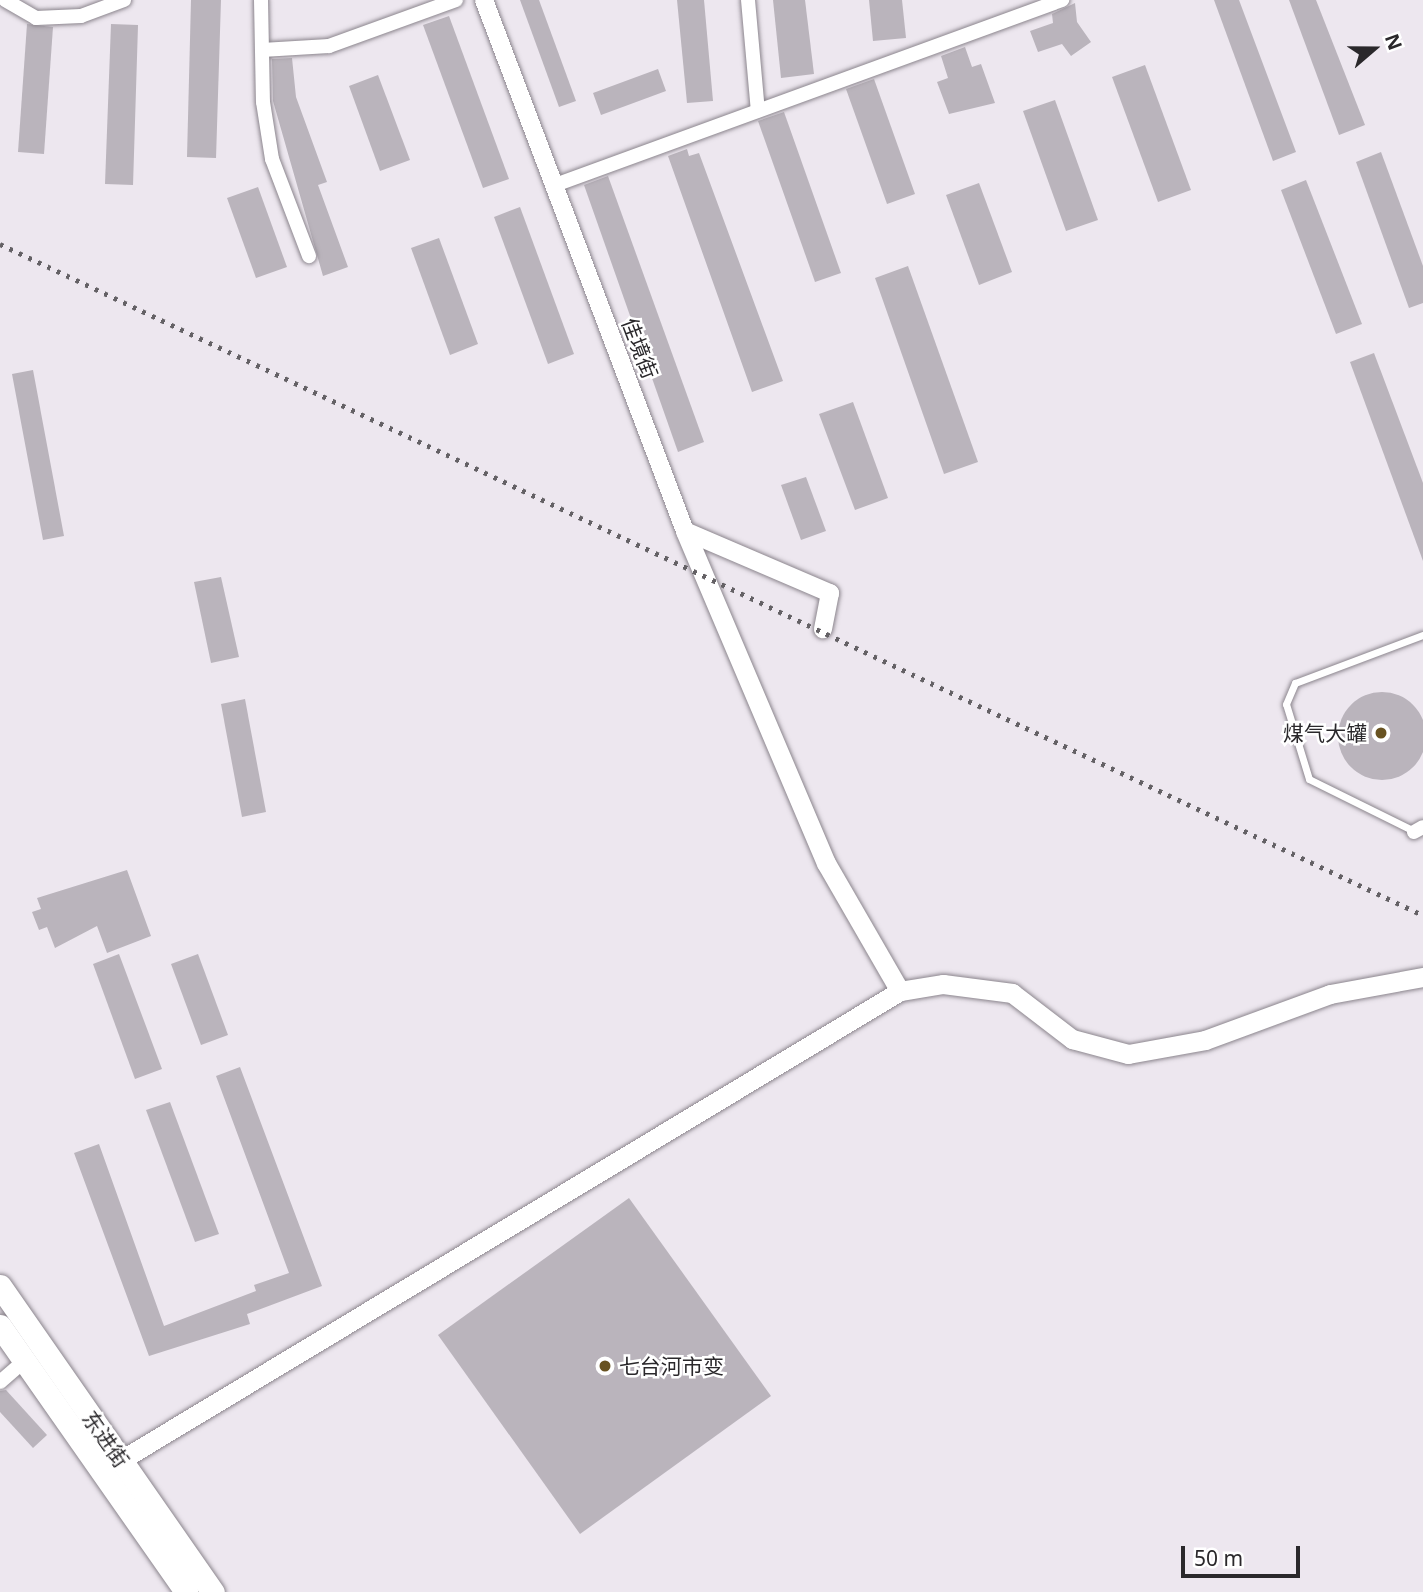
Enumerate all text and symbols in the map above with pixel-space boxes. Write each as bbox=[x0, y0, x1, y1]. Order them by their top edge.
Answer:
north arrow bbox=[1339, 14, 1409, 84]
text: N bbox=[1379, 30, 1409, 54]
street label: 佳境街 bbox=[617, 314, 663, 382]
place label: 煤气大罐 bbox=[1283, 720, 1367, 746]
marker: 煤气大罐 bbox=[1373, 725, 1389, 741]
place label: 七台河市变 bbox=[619, 1353, 724, 1379]
marker: 七台河市变 bbox=[597, 1358, 613, 1374]
street label: 东进街 bbox=[78, 1406, 134, 1472]
scale bar bbox=[1185, 1532, 1304, 1576]
text: 50 m bbox=[1194, 1544, 1243, 1572]

